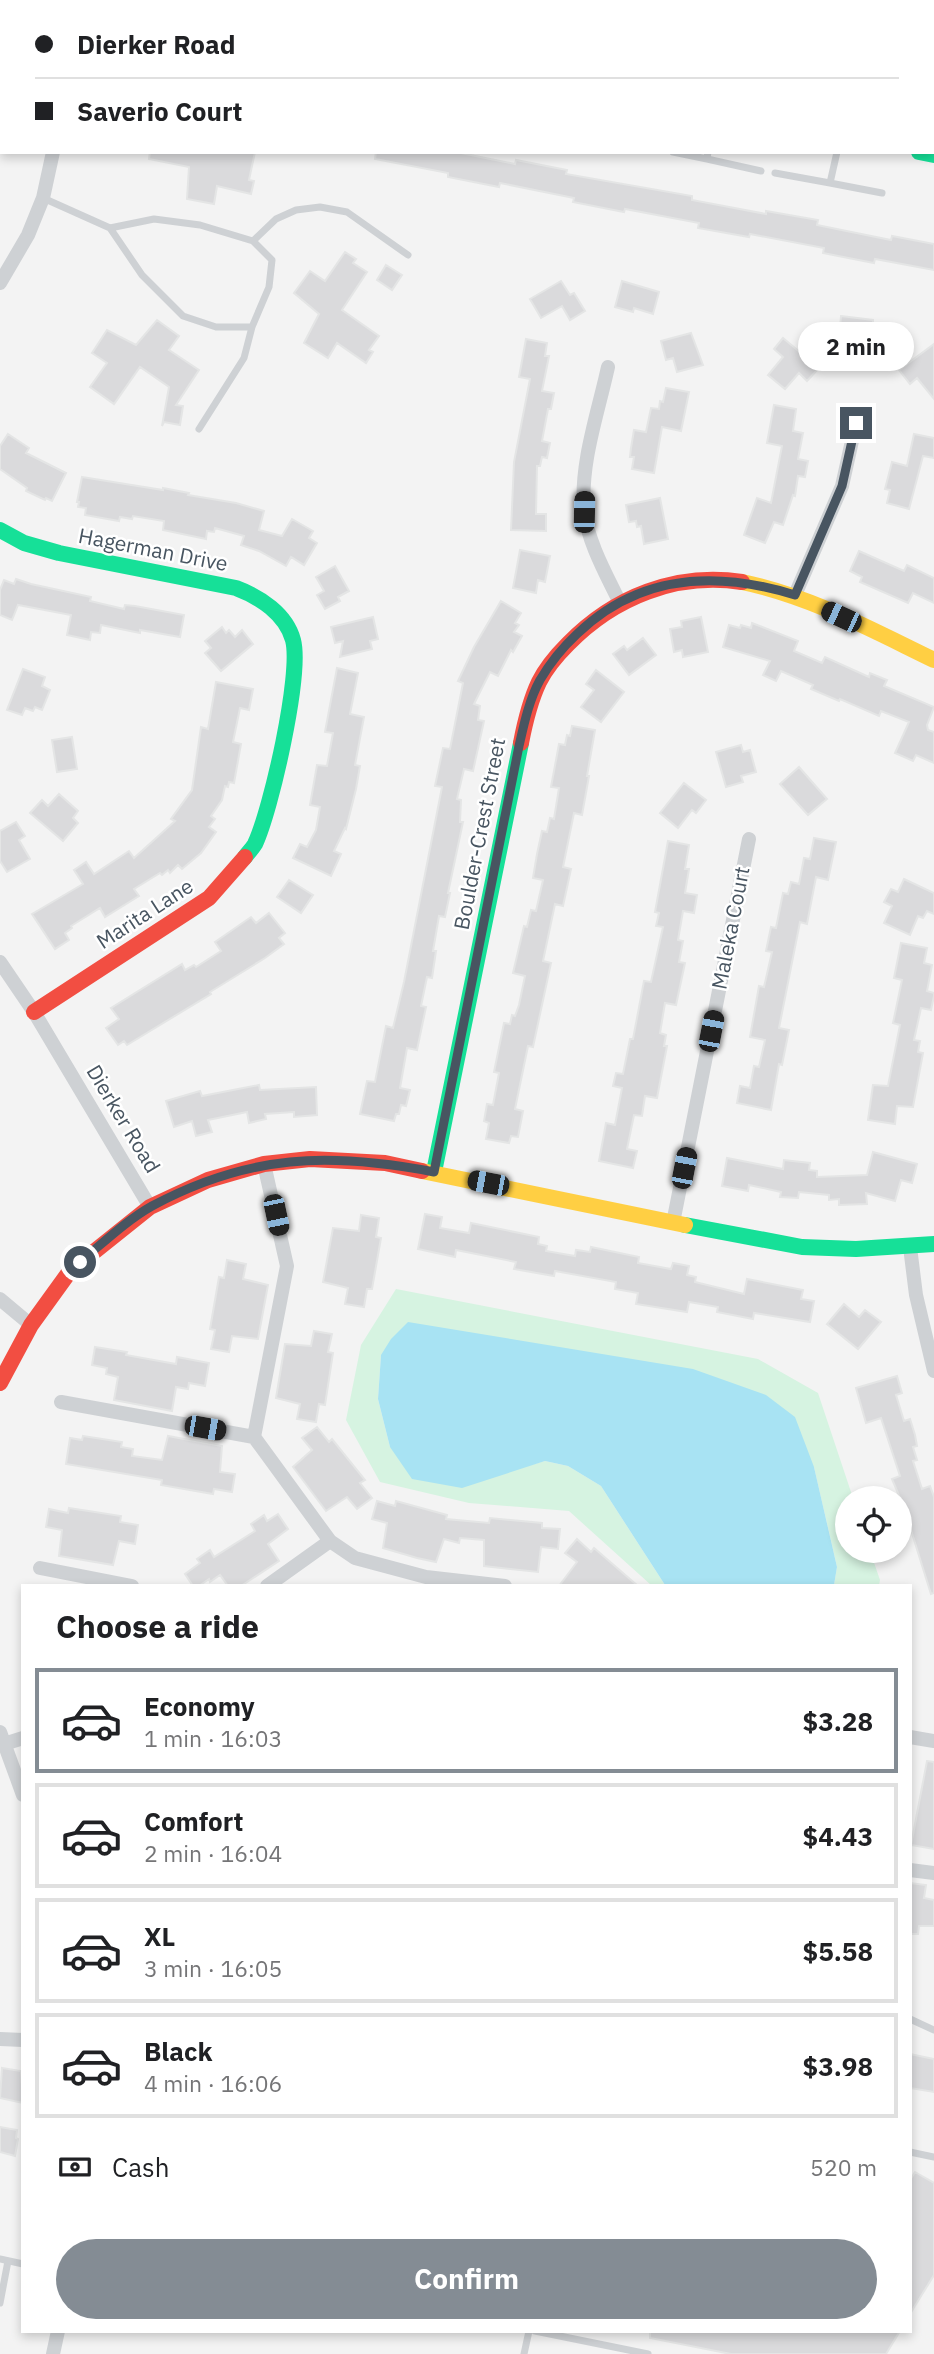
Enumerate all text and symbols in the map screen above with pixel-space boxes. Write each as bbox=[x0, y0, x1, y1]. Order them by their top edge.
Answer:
text: Dierker Road bbox=[77, 27, 236, 61]
text: Saverio Court bbox=[77, 94, 243, 128]
callout: 2 min bbox=[798, 322, 914, 370]
text: 2 min bbox=[826, 331, 886, 361]
route end bbox=[840, 407, 872, 439]
car bbox=[574, 491, 595, 533]
street label: Hagerman Drive bbox=[76, 521, 230, 577]
car bbox=[818, 599, 865, 635]
street label: Boulder-Crest Street bbox=[447, 735, 511, 932]
street label: Maleka Court bbox=[704, 864, 756, 992]
street label: Marita Lane bbox=[91, 871, 198, 955]
car bbox=[697, 1008, 726, 1054]
street label: Dierker Road bbox=[80, 1059, 167, 1178]
car bbox=[670, 1145, 699, 1191]
car bbox=[466, 1169, 511, 1197]
car bbox=[262, 1192, 291, 1238]
route start bbox=[64, 1246, 96, 1278]
car bbox=[183, 1414, 228, 1442]
map controls bbox=[835, 1486, 912, 1563]
button: locate bbox=[835, 1486, 912, 1563]
text: Choose a ride bbox=[56, 1605, 259, 1647]
icon: car bbox=[60, 1689, 123, 1752]
text: Economy bbox=[144, 1689, 255, 1723]
text: $3.28 bbox=[803, 1704, 873, 1738]
text: 1 min · 16:03 bbox=[144, 1723, 282, 1753]
icon: car bbox=[60, 1804, 123, 1867]
text: Comfort bbox=[144, 1804, 243, 1838]
text: $4.43 bbox=[803, 1819, 873, 1853]
text: 2 min · 16:04 bbox=[144, 1838, 282, 1868]
icon: car bbox=[60, 1919, 123, 1982]
text: XL bbox=[144, 1919, 175, 1953]
text: $5.58 bbox=[803, 1934, 873, 1968]
text: 3 min · 16:05 bbox=[144, 1953, 282, 1983]
icon: car bbox=[60, 2034, 123, 2097]
text: Black bbox=[144, 2034, 212, 2068]
text: $3.98 bbox=[803, 2049, 873, 2083]
text: 4 min · 16:06 bbox=[144, 2068, 282, 2098]
icon: cash bbox=[56, 2148, 94, 2186]
text: Cash bbox=[112, 2150, 169, 2184]
text: 520 m bbox=[810, 2152, 877, 2182]
button: Confirm bbox=[56, 2239, 877, 2319]

